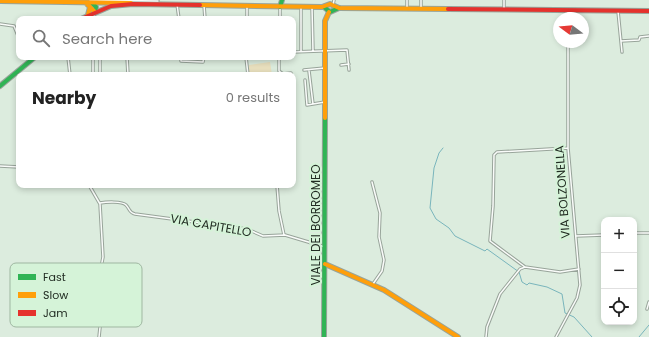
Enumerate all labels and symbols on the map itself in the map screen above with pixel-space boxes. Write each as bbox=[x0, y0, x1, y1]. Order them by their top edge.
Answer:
north arrow bbox=[553, 12, 589, 48]
street label: VIA BOLZONELLA bbox=[550, 145, 574, 239]
street label: VIALE DEI BORROMEO bbox=[307, 164, 324, 286]
street label: VIA CAPITELLO bbox=[169, 210, 253, 240]
legend bbox=[10, 263, 142, 327]
text: Fast bbox=[43, 269, 66, 285]
text: Slow bbox=[43, 287, 68, 303]
text: Jam bbox=[43, 305, 68, 321]

